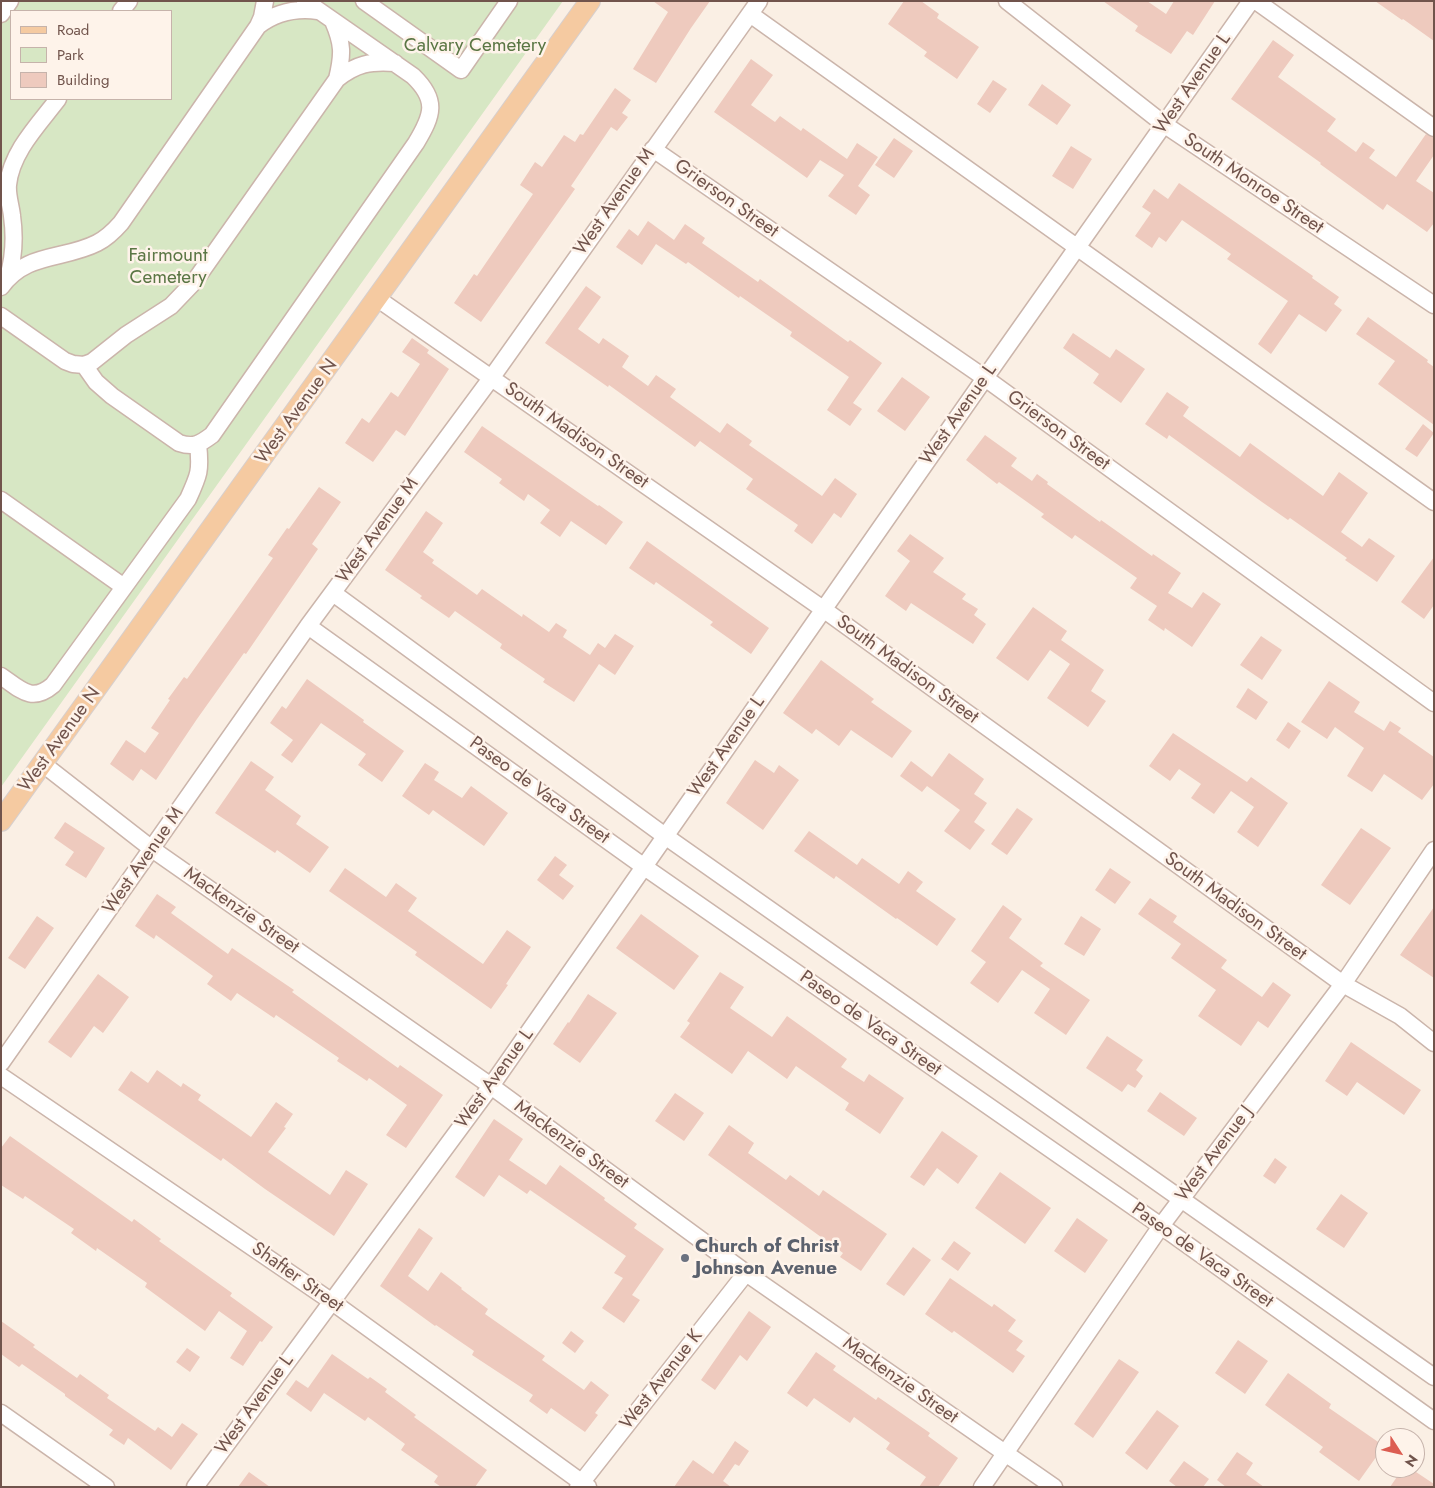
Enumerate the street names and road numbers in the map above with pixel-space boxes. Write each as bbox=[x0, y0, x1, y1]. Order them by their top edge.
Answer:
street label: West Avenue L bbox=[1150, 29, 1236, 139]
street label: South Monroe Street bbox=[1179, 129, 1327, 239]
street label: West Avenue M bbox=[570, 144, 660, 260]
street label: Grierson Street bbox=[670, 155, 782, 243]
street label: West Avenue N bbox=[251, 355, 343, 469]
street label: West Avenue L bbox=[916, 360, 1002, 470]
street label: South Madison Street bbox=[500, 378, 652, 494]
street label: Grierson Street bbox=[1002, 386, 1114, 476]
street label: West Avenue M bbox=[332, 474, 424, 588]
street label: South Madison Street bbox=[831, 611, 983, 729]
street label: West Avenue N bbox=[14, 683, 106, 797]
street label: West Avenue L bbox=[684, 692, 770, 802]
street label: Paseo de Vaca Street bbox=[464, 732, 614, 850]
street label: West Avenue M bbox=[99, 803, 189, 919]
street label: South Madison Street bbox=[1159, 848, 1311, 966]
street label: Mackenzie Street bbox=[179, 863, 303, 959]
street label: Paseo de Vaca Street bbox=[795, 967, 945, 1081]
street label: West Avenue L bbox=[451, 1024, 539, 1134]
street label: Mackenzie Street bbox=[509, 1096, 633, 1194]
street label: West Avenue J bbox=[1171, 1101, 1259, 1207]
street label: Paseo de Vaca Street bbox=[1127, 1199, 1277, 1313]
street label: Shafter Street bbox=[247, 1238, 347, 1318]
street label: West Avenue K bbox=[616, 1325, 708, 1435]
street label: Mackenzie Street bbox=[838, 1333, 962, 1429]
street label: West Avenue L bbox=[211, 1350, 299, 1460]

